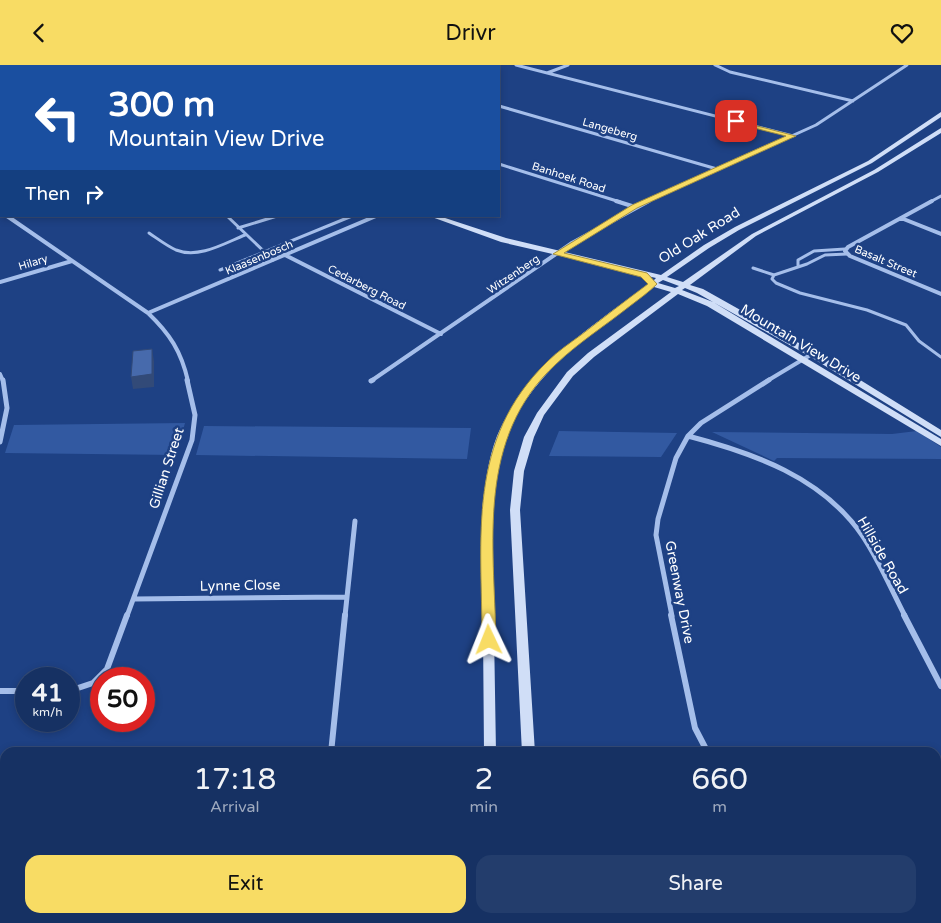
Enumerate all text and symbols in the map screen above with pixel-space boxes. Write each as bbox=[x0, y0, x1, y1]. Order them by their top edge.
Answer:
icon: back bbox=[25, 19, 53, 47]
icon: heart bbox=[888, 19, 916, 47]
text: Drivr bbox=[445, 20, 496, 46]
text: 300 m bbox=[108, 84, 215, 126]
icon: left bbox=[25, 85, 90, 150]
pin bbox=[715, 100, 757, 142]
icon: arrive bbox=[722, 107, 750, 135]
street label: Langeberg bbox=[581, 115, 639, 144]
text: Mountain View Drive bbox=[108, 126, 324, 152]
street label: Banhoek Road bbox=[530, 159, 607, 196]
icon: right bbox=[80, 180, 108, 208]
text: Then bbox=[25, 183, 70, 205]
street label: Old Oak Road bbox=[655, 204, 743, 267]
street label: Klaasenbosch bbox=[223, 237, 295, 278]
street label: Basalt Street bbox=[853, 242, 919, 280]
street label: Hilary bbox=[17, 252, 49, 273]
street label: Witzenberg bbox=[485, 252, 542, 297]
street label: Cedarberg Road bbox=[326, 262, 408, 313]
street label: Mountain View Drive bbox=[737, 301, 864, 386]
street label: Gillian Street bbox=[145, 425, 188, 511]
street label: Hillside Road bbox=[854, 513, 912, 597]
street label: Greenway Drive bbox=[661, 539, 698, 645]
street label: Lynne Close bbox=[200, 576, 281, 595]
position arrow bbox=[462, 613, 514, 665]
speed limit sign: 50 bbox=[90, 667, 155, 732]
text: 41 bbox=[32, 678, 63, 708]
text: km/h bbox=[32, 705, 63, 719]
text: 17:18 bbox=[193, 761, 276, 798]
text: 2 bbox=[474, 761, 493, 798]
text: 660 bbox=[691, 761, 748, 798]
text: Arrival bbox=[210, 797, 260, 817]
text: min bbox=[470, 797, 498, 817]
text: m bbox=[712, 797, 727, 817]
button: Exit bbox=[25, 855, 466, 913]
button: Share bbox=[476, 855, 916, 913]

